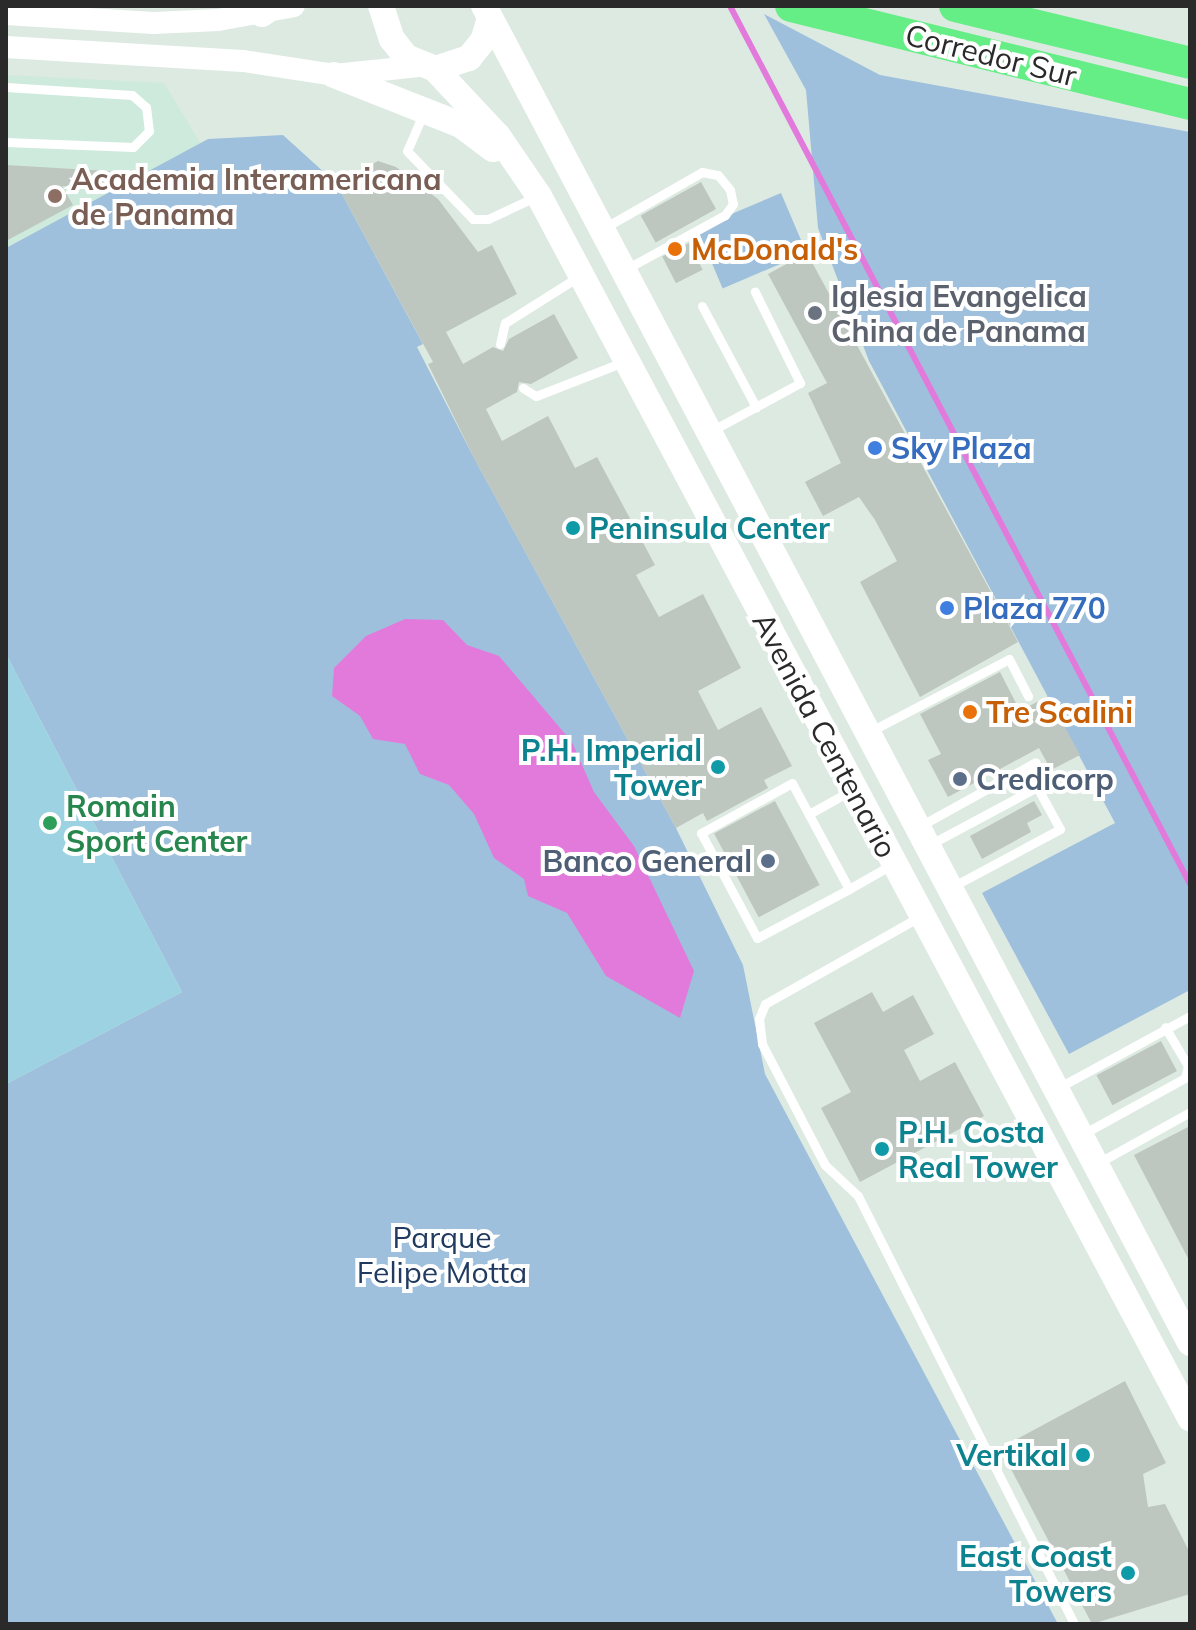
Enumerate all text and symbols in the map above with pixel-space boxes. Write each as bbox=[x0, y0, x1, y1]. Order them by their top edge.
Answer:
street label: Corredor Sur bbox=[902, 16, 1080, 94]
place label: Academia Interamericana de Panama bbox=[71, 161, 441, 232]
marker: Academia Interamericana de Panama bbox=[46, 187, 64, 205]
place label: McDonald's bbox=[691, 231, 858, 267]
marker: McDonald's bbox=[666, 240, 684, 258]
place label: Iglesia Evangelica China de Panama bbox=[831, 278, 1087, 348]
marker: Iglesia Evangelica China de Panama bbox=[806, 304, 824, 322]
place label: Sky Plaza bbox=[891, 430, 1032, 466]
marker: Sky Plaza bbox=[866, 439, 884, 457]
place label: Peninsula Center bbox=[589, 510, 830, 546]
marker: Peninsula Center bbox=[564, 519, 582, 537]
place label: Plaza 770 bbox=[963, 590, 1106, 626]
marker: Plaza 770 bbox=[938, 599, 956, 617]
street label: Avenida Centenario bbox=[745, 606, 905, 864]
place label: Tre Scalini bbox=[986, 694, 1133, 730]
marker: Tre Scalini bbox=[961, 703, 979, 721]
place label: P.H. Imperial Tower bbox=[521, 732, 702, 802]
marker: P.H. Imperial Tower bbox=[709, 758, 727, 776]
place label: Credicorp bbox=[976, 761, 1114, 797]
marker: Credicorp bbox=[951, 770, 969, 788]
place label: Romain Sport Center bbox=[66, 788, 247, 858]
marker: Romain Sport Center bbox=[41, 814, 59, 832]
place label: Banco General bbox=[543, 843, 752, 879]
marker: Banco General bbox=[759, 852, 777, 870]
place label: P.H. Costa Real Tower bbox=[898, 1114, 1058, 1184]
marker: P.H. Costa Real Tower bbox=[873, 1140, 891, 1158]
park label: Parque Felipe Motta bbox=[357, 1219, 527, 1290]
place label: Vertikal bbox=[956, 1437, 1067, 1473]
marker: Vertikal bbox=[1074, 1446, 1092, 1464]
place label: East Coast Towers bbox=[959, 1538, 1112, 1608]
marker: East Coast Towers bbox=[1119, 1564, 1137, 1582]

